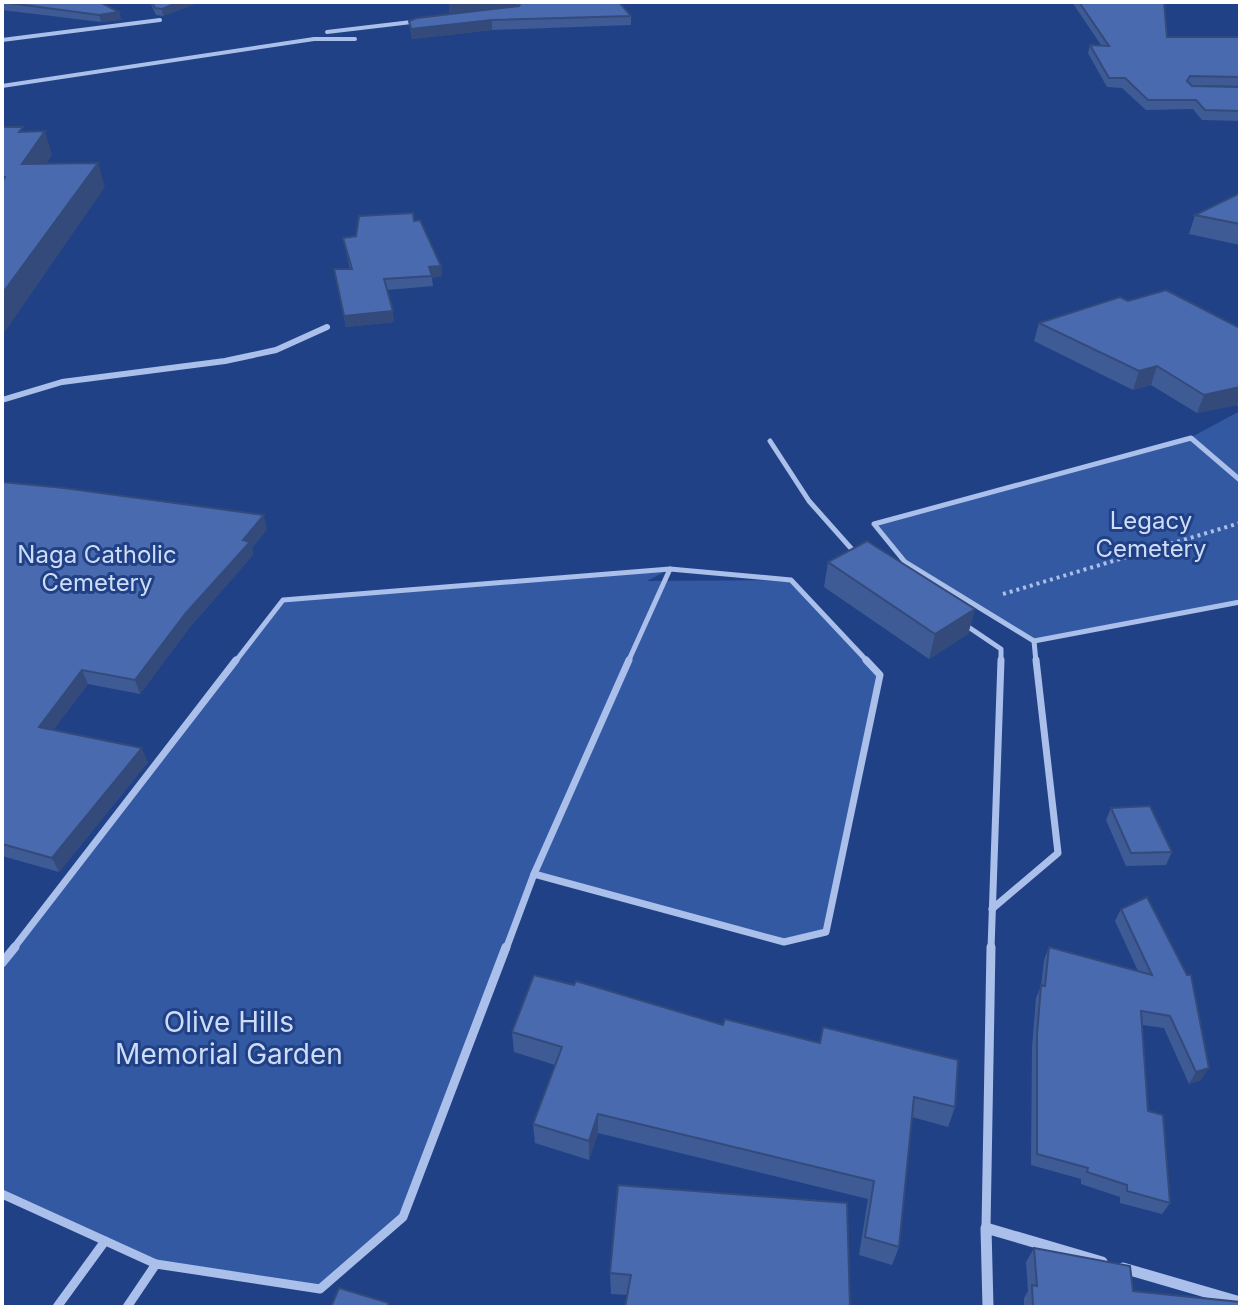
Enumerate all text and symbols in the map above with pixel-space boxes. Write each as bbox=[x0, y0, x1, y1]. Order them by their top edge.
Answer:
park label: Legacy Cemetery bbox=[1095, 506, 1207, 563]
park label: Naga Catholic Cemetery bbox=[17, 540, 177, 597]
park label: Olive Hills Memorial Garden bbox=[115, 1005, 343, 1071]

